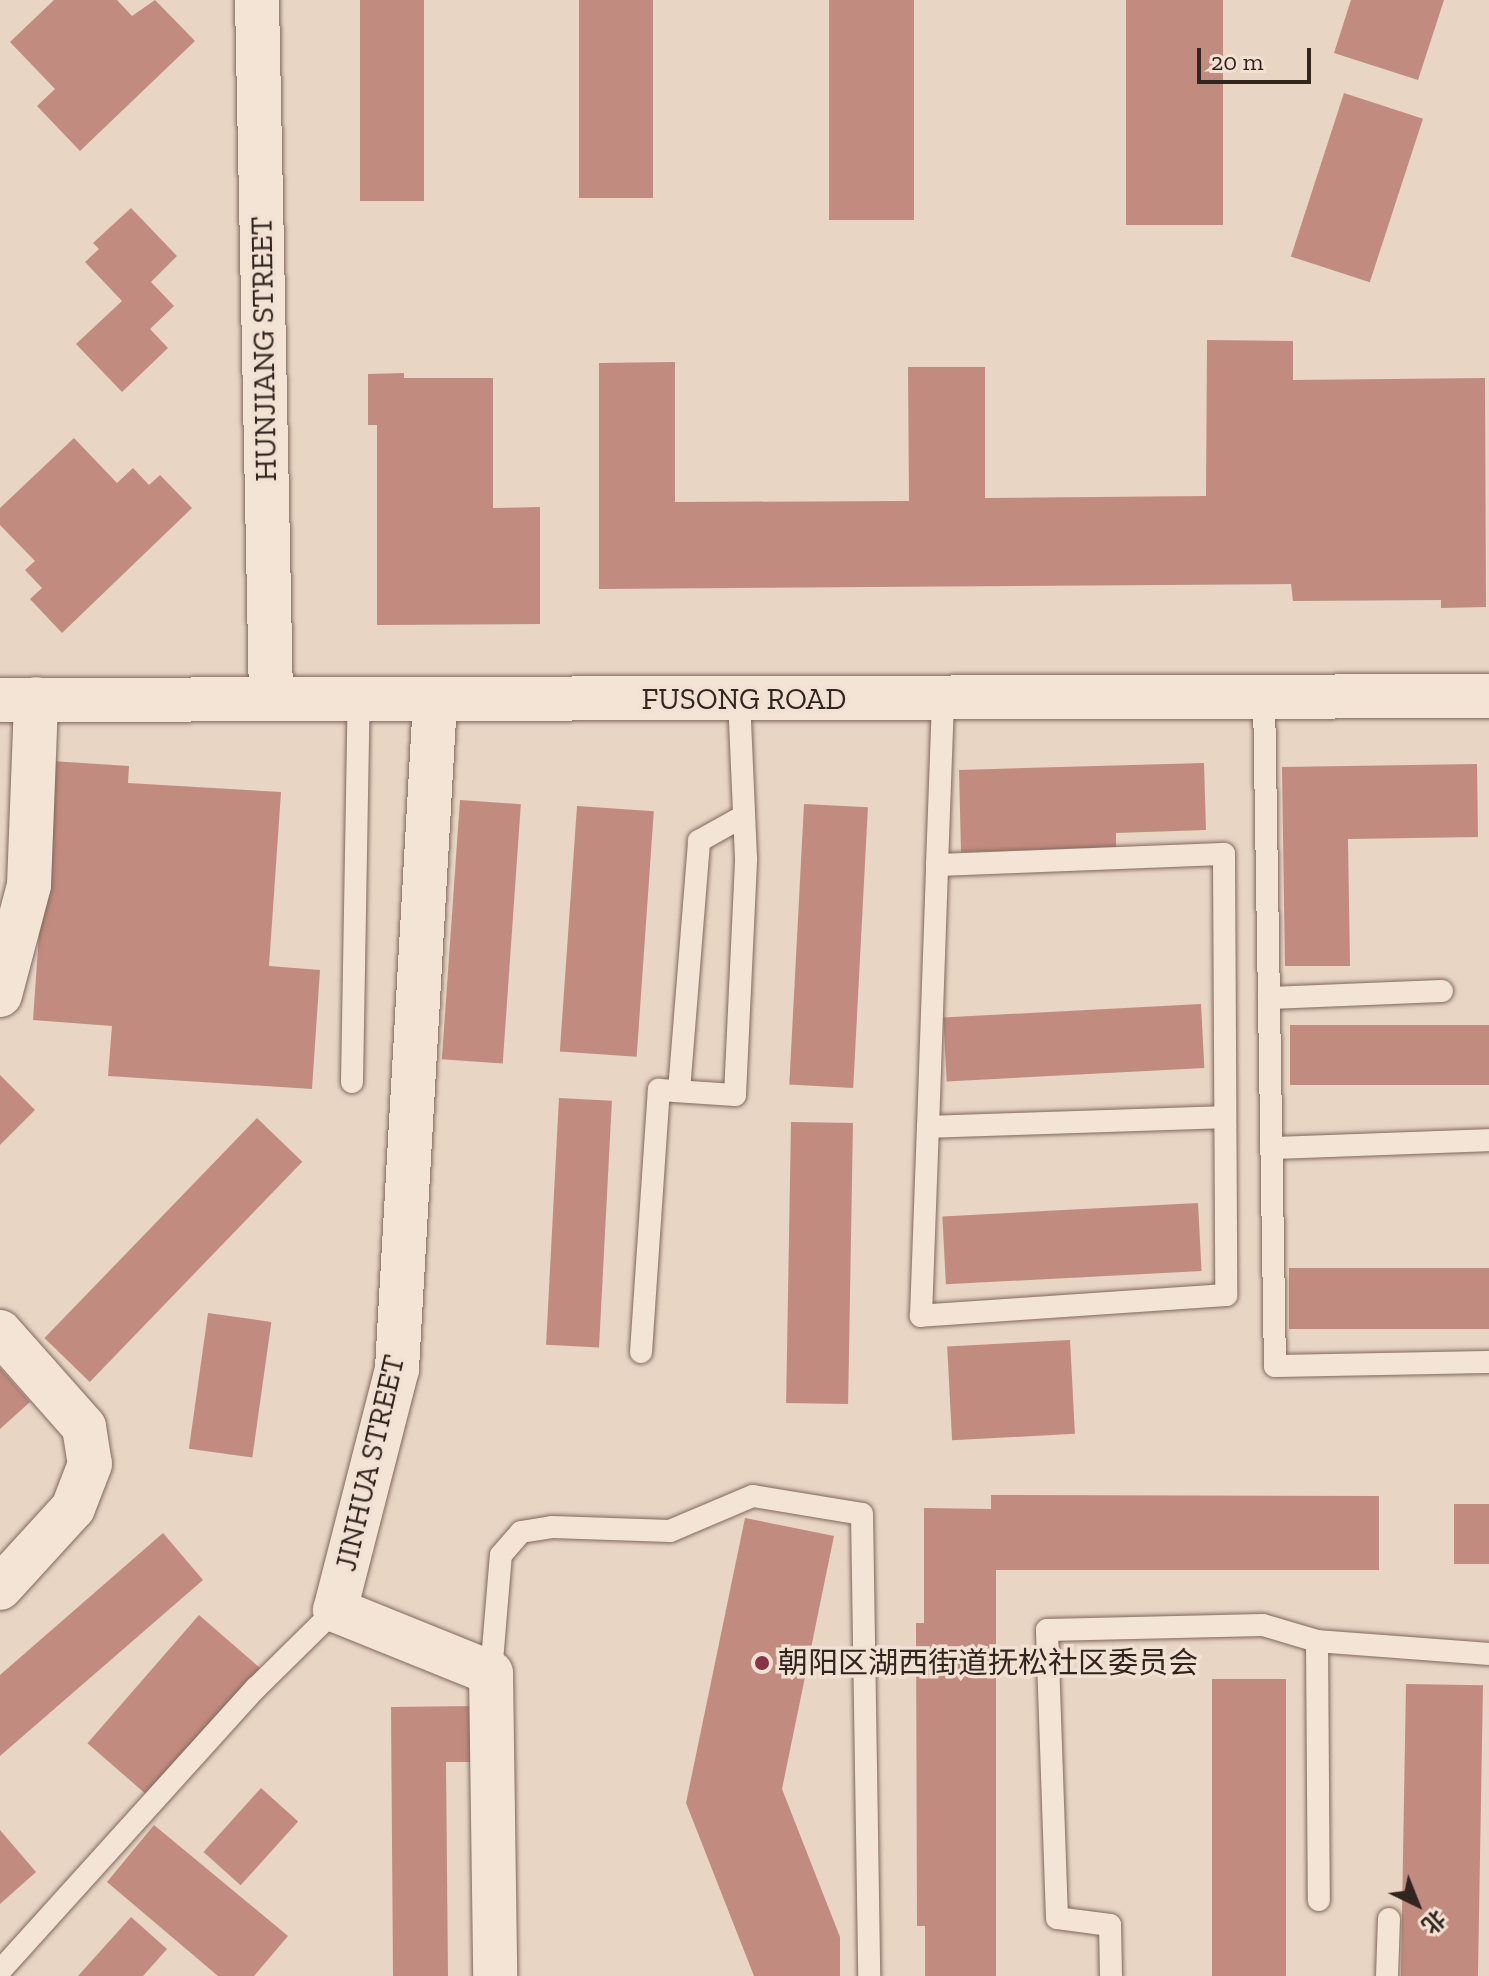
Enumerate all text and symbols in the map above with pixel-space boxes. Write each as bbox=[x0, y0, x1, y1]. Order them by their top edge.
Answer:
scale bar bbox=[1201, 32, 1315, 82]
text: 20 m bbox=[1211, 47, 1263, 76]
street label: HUNJIANG STREET bbox=[244, 216, 284, 482]
street label: FUSONG ROAD bbox=[642, 681, 846, 717]
street label: JINHUA STREET bbox=[328, 1351, 412, 1575]
place label: 朝阳区湖西街道抚松社区委员会 bbox=[778, 1645, 1198, 1681]
marker: 朝阳区湖西街道抚松社区委员会 bbox=[753, 1654, 771, 1672]
north arrow bbox=[1377, 1864, 1457, 1944]
text: 北 bbox=[1416, 1905, 1451, 1939]

